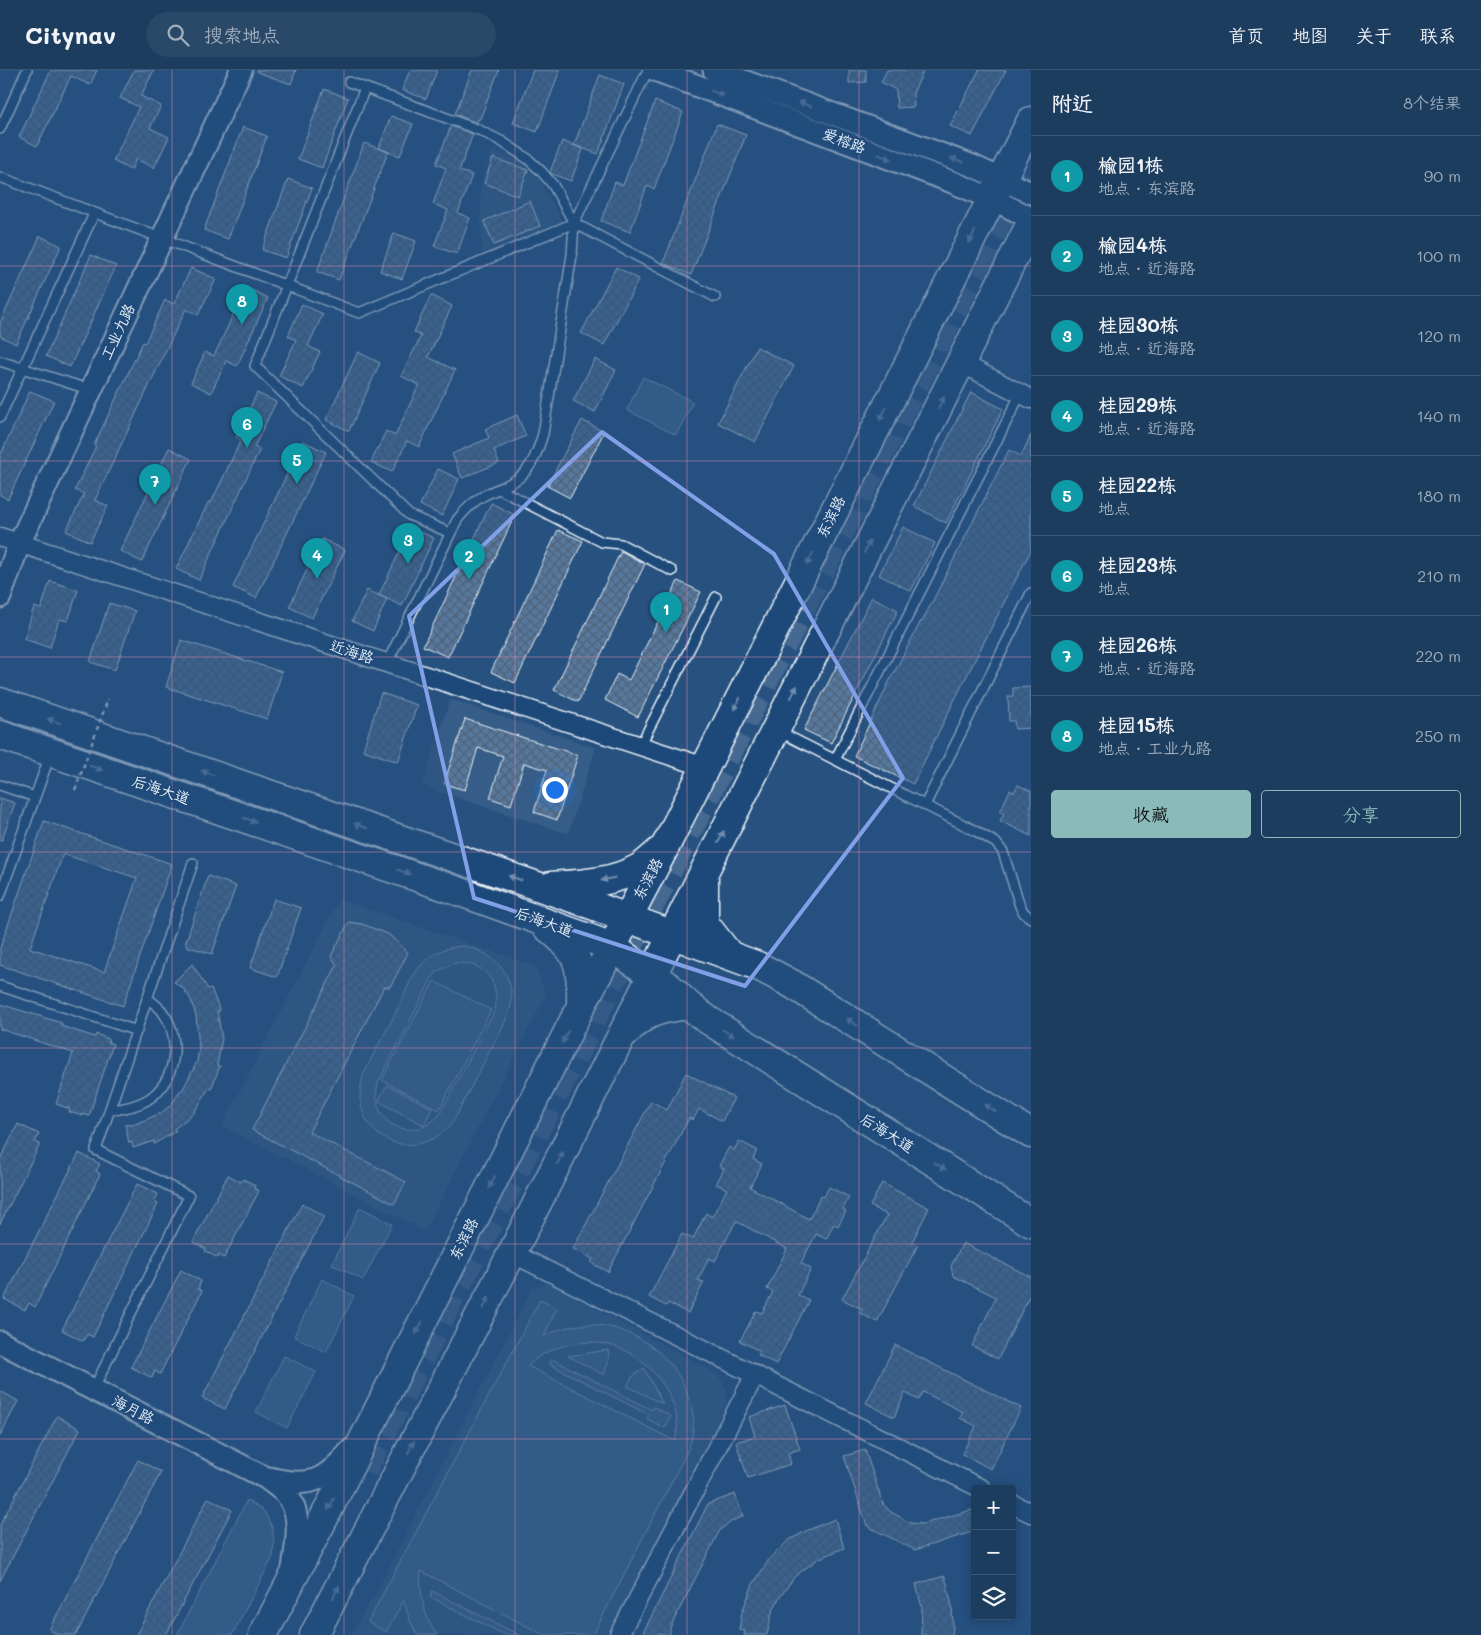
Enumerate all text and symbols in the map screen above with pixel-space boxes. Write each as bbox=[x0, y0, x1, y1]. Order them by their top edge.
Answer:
search box bbox=[146, 12, 496, 57]
text: Citynav bbox=[25, 19, 116, 50]
icon: search bbox=[164, 21, 192, 49]
text: 搜索地点 bbox=[204, 22, 280, 47]
text: 首页 bbox=[1228, 23, 1264, 47]
text: 地图 bbox=[1292, 23, 1328, 47]
text: 关于 bbox=[1356, 23, 1392, 47]
text: 联系 bbox=[1420, 23, 1456, 47]
one-way arrow bbox=[710, 89, 725, 97]
text: 附近 bbox=[1051, 89, 1093, 116]
text: 8个结果 bbox=[1403, 92, 1461, 113]
one-way arrow bbox=[797, 100, 812, 107]
street label: 爱榕路 bbox=[820, 123, 869, 157]
text: 榆园1栋 bbox=[1098, 152, 1163, 177]
one-way arrow bbox=[878, 154, 893, 161]
one-way arrow bbox=[949, 156, 964, 164]
text: 1 bbox=[1063, 165, 1071, 186]
text: 90 m bbox=[1424, 165, 1461, 186]
text: 地点 · 东滨路 bbox=[1098, 177, 1195, 198]
one-way arrow bbox=[968, 230, 976, 245]
text: 榆园4栋 bbox=[1098, 232, 1167, 257]
text: 2 bbox=[1063, 245, 1071, 266]
text: 100 m bbox=[1416, 245, 1461, 266]
text: 地点 · 近海路 bbox=[1098, 257, 1195, 278]
pin: 8 bbox=[226, 284, 258, 325]
street label: 工业九路 bbox=[95, 300, 139, 363]
text: 桂园30栋 bbox=[1098, 312, 1179, 337]
text: 3 bbox=[1062, 325, 1072, 346]
text: 120 m bbox=[1417, 325, 1461, 346]
text: 地点 · 近海路 bbox=[1098, 337, 1195, 358]
text: 桂园29栋 bbox=[1098, 392, 1177, 417]
one-way arrow bbox=[937, 395, 945, 410]
text: 4 bbox=[1062, 405, 1072, 426]
text: 140 m bbox=[1417, 405, 1461, 426]
pin: 6 bbox=[231, 407, 263, 448]
one-way arrow bbox=[879, 407, 887, 421]
text: 地点 · 近海路 bbox=[1098, 417, 1195, 438]
pin: 5 bbox=[281, 443, 313, 484]
pin: 7 bbox=[139, 464, 171, 505]
text: 桂园22栋 bbox=[1098, 472, 1176, 497]
text: 5 bbox=[1062, 485, 1072, 506]
text: 180 m bbox=[1416, 485, 1461, 506]
street label: 东滨路 bbox=[811, 492, 849, 541]
text: 地点 bbox=[1098, 497, 1130, 518]
pin: 3 bbox=[392, 523, 424, 564]
pin: 4 bbox=[301, 538, 333, 579]
pin: 2 bbox=[453, 539, 485, 580]
one-way arrow bbox=[863, 540, 871, 555]
one-way arrow bbox=[806, 552, 814, 566]
text: 桂园23栋 bbox=[1098, 552, 1177, 577]
text: 6 bbox=[1062, 565, 1072, 586]
text: 210 m bbox=[1417, 565, 1461, 586]
text: 地点 bbox=[1098, 577, 1130, 598]
pin: 1 bbox=[650, 592, 682, 633]
text: 桂园26栋 bbox=[1098, 632, 1177, 657]
street label: 近海路 bbox=[328, 635, 377, 668]
text: 7 bbox=[1063, 645, 1071, 666]
text: 220 m bbox=[1415, 645, 1461, 666]
text: 地点 · 近海路 bbox=[1098, 657, 1195, 678]
one-way arrow bbox=[790, 685, 798, 699]
one-way arrow bbox=[733, 697, 741, 711]
text: 桂园15栋 bbox=[1098, 712, 1175, 737]
one-way arrow bbox=[46, 716, 61, 724]
text: 8 bbox=[1062, 725, 1072, 746]
text: 250 m bbox=[1415, 725, 1461, 746]
text: 地点 · 工业九路 bbox=[1098, 737, 1211, 758]
one-way arrow bbox=[89, 764, 104, 772]
one-way arrow bbox=[200, 769, 215, 776]
street label: 后海大道 bbox=[130, 770, 193, 808]
your location bbox=[542, 777, 568, 803]
button: 收藏 bbox=[1051, 790, 1251, 838]
button: 分享 bbox=[1261, 790, 1461, 838]
one-way arrow bbox=[242, 817, 257, 824]
one-way arrow bbox=[354, 821, 369, 829]
one-way arrow bbox=[717, 830, 725, 845]
street label: 东滨路 bbox=[628, 854, 667, 903]
one-way arrow bbox=[396, 869, 411, 876]
one-way arrow bbox=[507, 874, 522, 882]
one-way arrow bbox=[601, 875, 616, 883]
street label: 后海大道 bbox=[513, 901, 576, 941]
one-way arrow bbox=[845, 1017, 859, 1026]
one-way arrow bbox=[721, 1028, 734, 1038]
one-way arrow bbox=[561, 1030, 569, 1044]
one-way arrow bbox=[983, 1103, 996, 1113]
street label: 后海大道 bbox=[857, 1108, 918, 1157]
one-way arrow bbox=[556, 1151, 564, 1165]
one-way arrow bbox=[933, 1161, 946, 1170]
one-way arrow bbox=[488, 1175, 496, 1190]
street label: 东滨路 bbox=[444, 1214, 482, 1263]
one-way arrow bbox=[482, 1296, 490, 1310]
one-way arrow bbox=[415, 1321, 423, 1335]
street label: 海月路 bbox=[109, 1390, 158, 1428]
one-way arrow bbox=[407, 1440, 415, 1455]
map controls bbox=[971, 1485, 1016, 1620]
button: + bbox=[971, 1485, 1016, 1530]
one-way arrow bbox=[327, 1497, 335, 1511]
button: − bbox=[971, 1530, 1016, 1575]
button: layers bbox=[971, 1575, 1016, 1620]
one-way arrow bbox=[332, 1584, 340, 1599]

